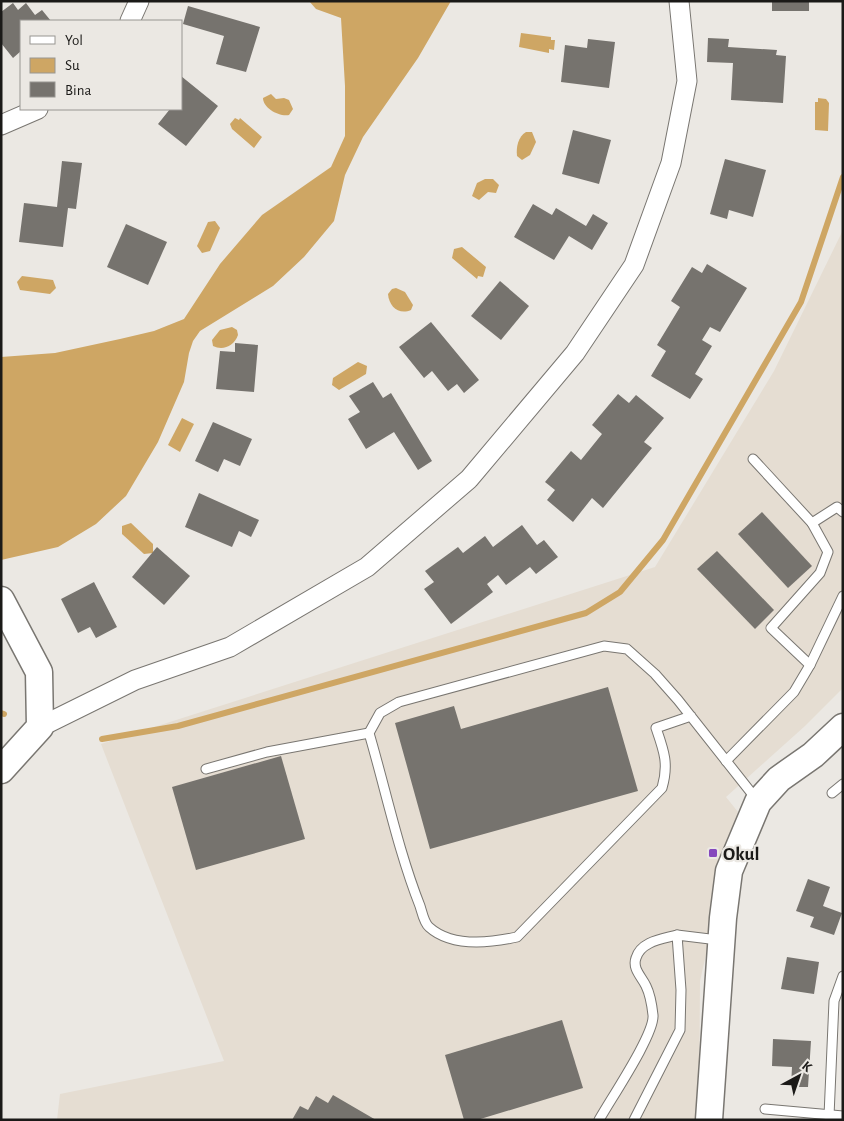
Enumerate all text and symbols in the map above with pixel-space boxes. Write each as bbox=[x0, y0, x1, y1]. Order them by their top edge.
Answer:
legend bbox=[20, 20, 182, 110]
text: Yol bbox=[65, 33, 83, 48]
text: Su bbox=[65, 58, 80, 73]
text: Bina bbox=[65, 83, 91, 98]
place label: Okul bbox=[723, 845, 760, 864]
marker: Okul bbox=[707, 847, 719, 859]
north arrow bbox=[774, 1051, 824, 1101]
text: K bbox=[799, 1059, 815, 1075]

